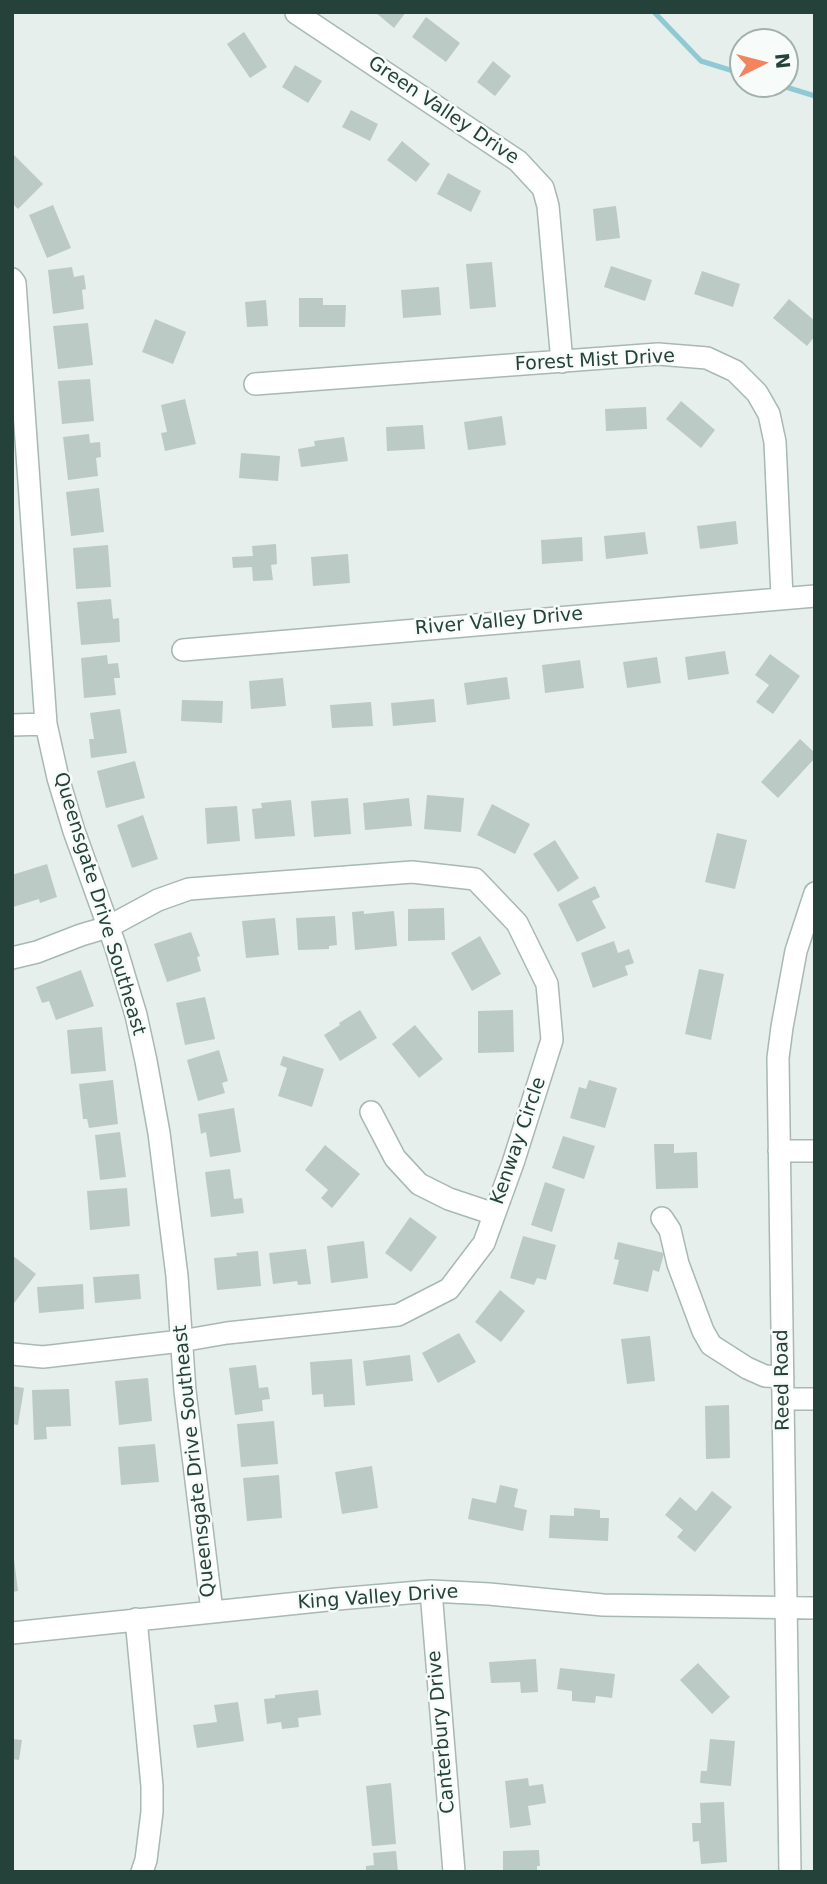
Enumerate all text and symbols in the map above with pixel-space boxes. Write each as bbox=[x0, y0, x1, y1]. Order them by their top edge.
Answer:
north arrow bbox=[729, 28, 799, 98]
street label: Green Valley Drive bbox=[363, 52, 523, 170]
text: N bbox=[771, 52, 795, 70]
street label: Forest Mist Drive bbox=[514, 345, 676, 377]
street label: River Valley Drive bbox=[414, 603, 584, 641]
street label: Queensgate Drive Southeast bbox=[48, 770, 150, 1038]
street label: Kenway Circle bbox=[487, 1074, 551, 1208]
street label: Queensgate Drive Southeast bbox=[169, 1324, 221, 1598]
street label: Reed Road bbox=[771, 1329, 795, 1431]
street label: King Valley Drive bbox=[297, 1581, 459, 1615]
street label: Canterbury Drive bbox=[424, 1649, 460, 1815]

